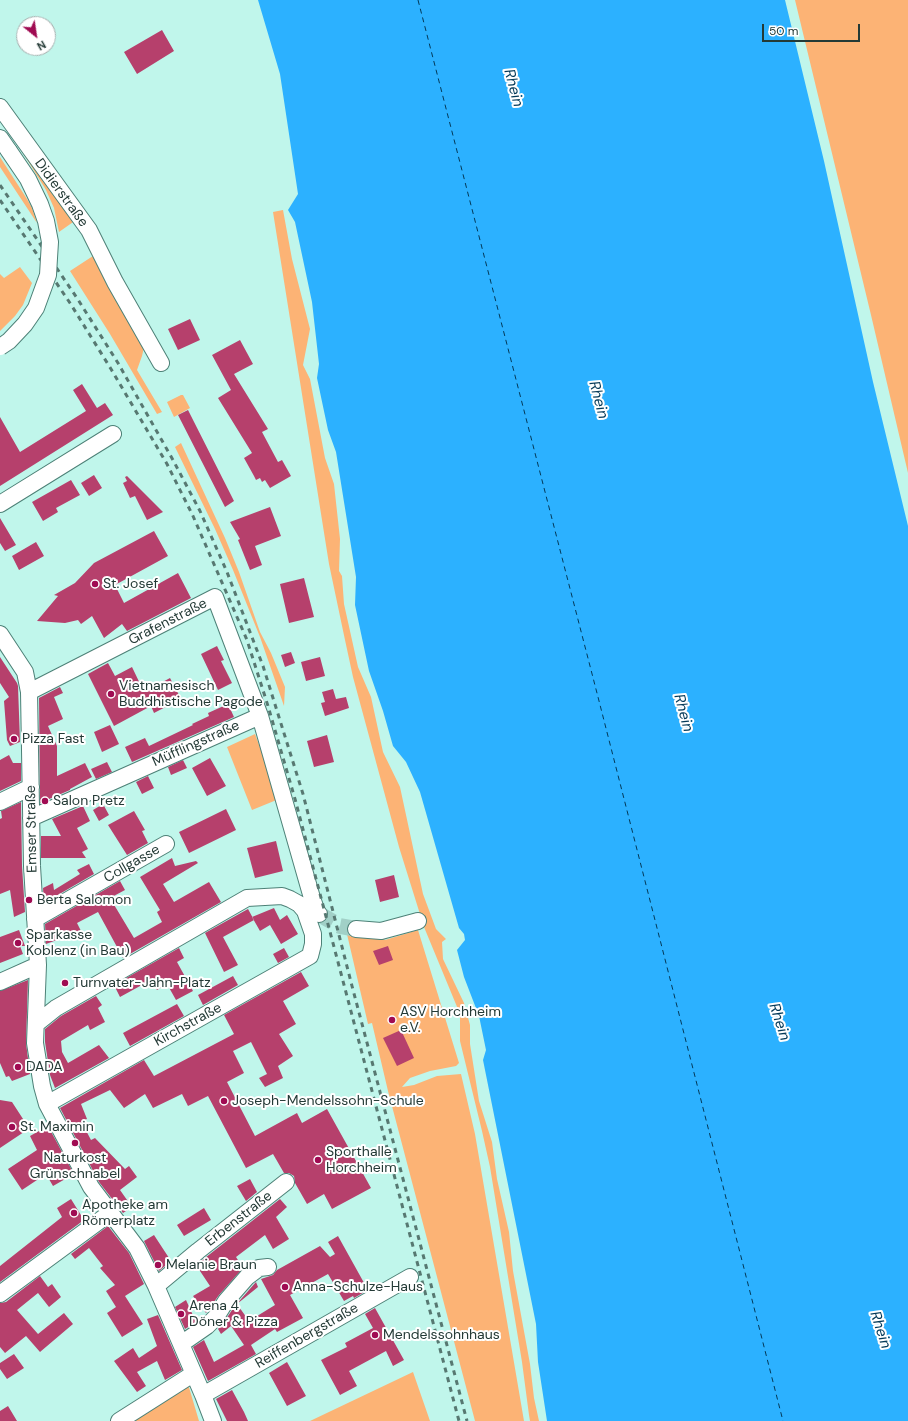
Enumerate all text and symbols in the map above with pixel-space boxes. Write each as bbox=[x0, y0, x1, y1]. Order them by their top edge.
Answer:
north arrow bbox=[16, 16, 56, 56]
scale bar bbox=[764, 16, 862, 42]
text: 50 m bbox=[769, 23, 798, 39]
text: N bbox=[35, 37, 48, 54]
water label: Rhein bbox=[499, 67, 527, 109]
street label: Didierstraße bbox=[31, 156, 91, 230]
water label: Rhein bbox=[584, 379, 612, 421]
place label: St. Josef bbox=[103, 576, 158, 592]
marker: St. Josef bbox=[90, 579, 100, 589]
street label: Grafenstraße bbox=[126, 595, 210, 649]
place label: Vietnamesisch Buddhistische Pagode bbox=[119, 678, 263, 710]
marker: Vietnamesisch Buddhistische Pagode bbox=[106, 689, 116, 699]
water label: Rhein bbox=[669, 692, 697, 734]
street label: Müfflingstraße bbox=[150, 717, 242, 771]
place label: Pizza Fast bbox=[22, 731, 84, 747]
marker: Pizza Fast bbox=[9, 734, 19, 744]
street label: Emser Straße bbox=[23, 785, 41, 873]
place label: Salon Pretz bbox=[53, 793, 125, 809]
marker: Salon Pretz bbox=[40, 796, 50, 806]
street label: Collgasse bbox=[101, 841, 163, 887]
place label: Berta Salomon bbox=[37, 892, 131, 908]
marker: Berta Salomon bbox=[24, 895, 34, 905]
place label: Sparkasse Koblenz (in Bau) bbox=[26, 927, 130, 960]
marker: Sparkasse Koblenz (in Bau) bbox=[13, 938, 23, 948]
place label: Turnvater-Jahn-Platz bbox=[73, 975, 211, 991]
marker: Turnvater-Jahn-Platz bbox=[60, 978, 70, 988]
street label: Kirchstraße bbox=[151, 1000, 225, 1050]
water label: Rhein bbox=[765, 1001, 793, 1043]
place label: ASV Horchheim e.V. bbox=[400, 1004, 501, 1036]
marker: ASV Horchheim e.V. bbox=[387, 1015, 397, 1025]
place label: DADA bbox=[26, 1059, 62, 1075]
marker: DADA bbox=[13, 1062, 23, 1072]
place label: Joseph-Mendelssohn-Schule bbox=[232, 1093, 424, 1109]
marker: Joseph-Mendelssohn-Schule bbox=[219, 1096, 229, 1106]
place label: St. Maximin bbox=[20, 1119, 94, 1135]
marker: St. Maximin bbox=[7, 1122, 17, 1132]
marker: Naturkost Grünschnabel bbox=[70, 1138, 80, 1148]
place label: Sporthalle Horchheim bbox=[326, 1144, 397, 1176]
place label: Naturkost Grünschnabel bbox=[30, 1150, 120, 1182]
marker: Sporthalle Horchheim bbox=[313, 1155, 323, 1165]
street label: Erbenstraße bbox=[202, 1188, 276, 1250]
place label: Apotheke am Römerplatz bbox=[82, 1197, 168, 1230]
marker: Apotheke am Römerplatz bbox=[69, 1208, 79, 1218]
place label: Melanie Braun bbox=[166, 1257, 257, 1273]
marker: Melanie Braun bbox=[153, 1260, 163, 1270]
place label: Anna-Schulze-Haus bbox=[293, 1279, 423, 1295]
marker: Anna-Schulze-Haus bbox=[280, 1282, 290, 1292]
place label: Arena 4 Döner & Pizza bbox=[189, 1298, 278, 1330]
street label: Reiffenbergstraße bbox=[253, 1300, 361, 1372]
marker: Arena 4 Döner & Pizza bbox=[176, 1309, 186, 1319]
water label: Rhein bbox=[866, 1309, 894, 1351]
place label: Mendelssohnhaus bbox=[383, 1327, 500, 1343]
marker: Mendelssohnhaus bbox=[370, 1330, 380, 1340]

